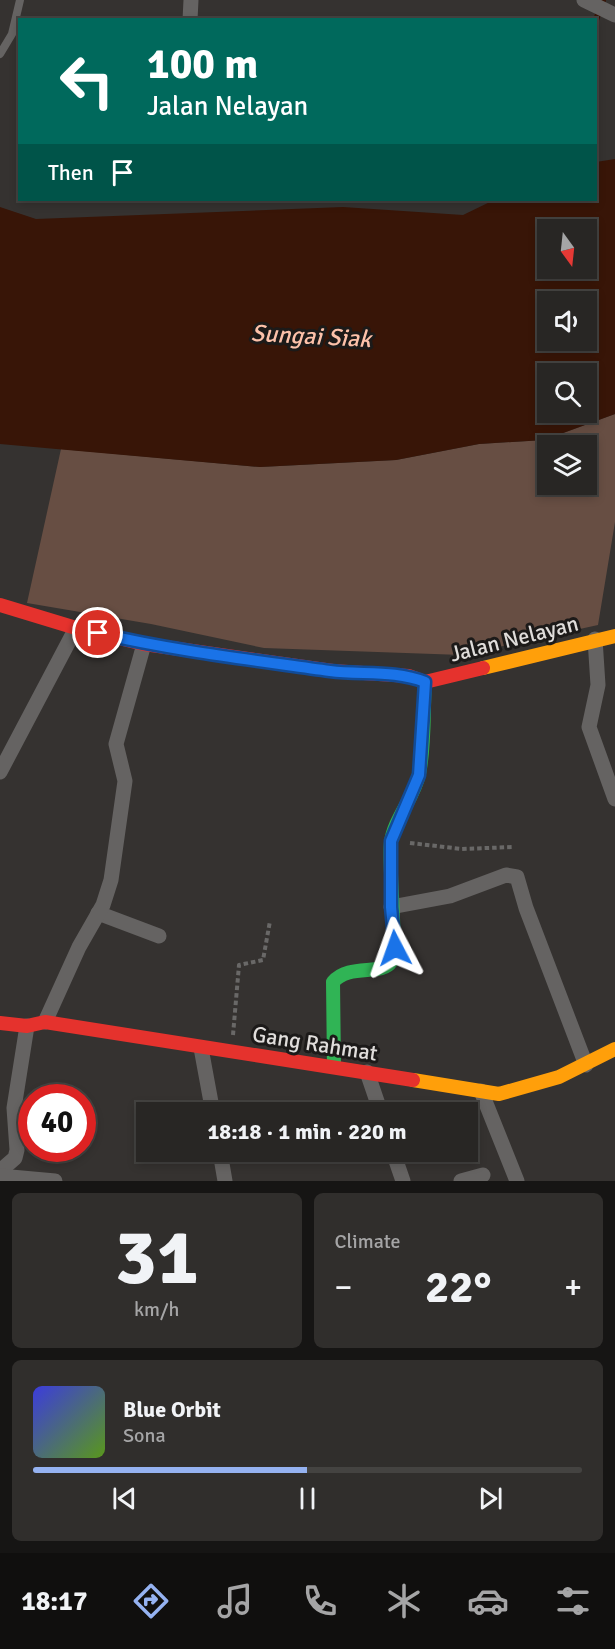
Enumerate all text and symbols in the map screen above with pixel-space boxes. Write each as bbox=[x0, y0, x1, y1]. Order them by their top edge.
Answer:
text: 100 m bbox=[147, 39, 258, 90]
icon: left bbox=[48, 42, 126, 120]
text: Jalan Nelayan bbox=[147, 90, 308, 123]
icon: arrive bbox=[106, 156, 139, 189]
text: Then bbox=[48, 159, 94, 186]
north arrow bbox=[537, 219, 597, 279]
map controls bbox=[537, 219, 597, 495]
button: sound bbox=[537, 291, 597, 351]
water label: Sungai Siak bbox=[250, 318, 374, 354]
button: search bbox=[537, 363, 597, 423]
button: layers bbox=[537, 435, 597, 495]
pin bbox=[72, 607, 123, 658]
street label: Jalan Nelayan bbox=[447, 609, 581, 667]
icon: arrive bbox=[81, 616, 114, 649]
position arrow bbox=[363, 916, 427, 980]
street label: Gang Rahmat bbox=[251, 1020, 380, 1067]
speed limit sign: 40 bbox=[18, 1084, 96, 1162]
text: 18:18 · 1 min · 220 m bbox=[207, 1118, 407, 1145]
text: 31 bbox=[115, 1210, 199, 1306]
text: Climate bbox=[335, 1229, 400, 1254]
text: 22° bbox=[425, 1260, 492, 1315]
text: − bbox=[335, 1267, 352, 1308]
text: + bbox=[564, 1267, 582, 1308]
text: km/h bbox=[134, 1297, 179, 1322]
text: Blue Orbit bbox=[123, 1396, 221, 1423]
text: Sona bbox=[123, 1423, 166, 1448]
icon: previous bbox=[108, 1482, 141, 1515]
icon: pause bbox=[291, 1482, 324, 1515]
icon: next bbox=[474, 1482, 507, 1515]
icon: directions bbox=[130, 1580, 172, 1622]
icon: music bbox=[214, 1580, 256, 1622]
icon: phone bbox=[299, 1580, 341, 1622]
icon: climate bbox=[383, 1580, 425, 1622]
icon: car bbox=[467, 1580, 509, 1622]
icon: filters bbox=[552, 1580, 594, 1622]
text: 18:17 bbox=[21, 1585, 87, 1618]

